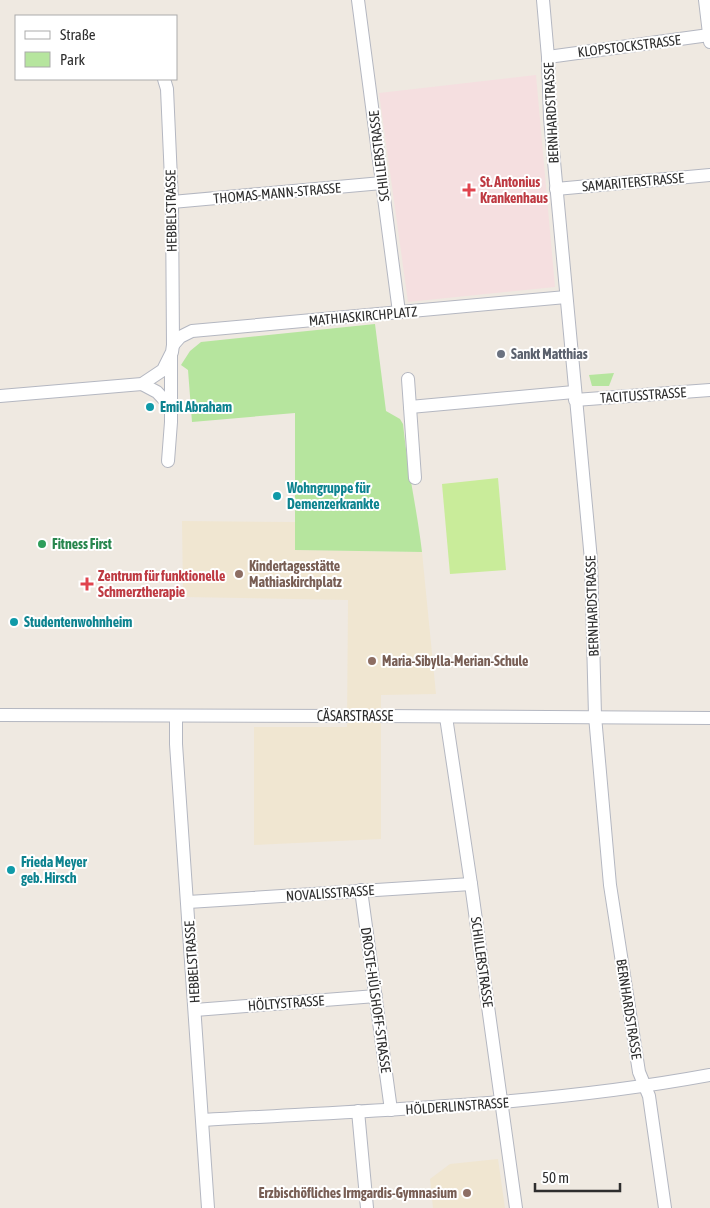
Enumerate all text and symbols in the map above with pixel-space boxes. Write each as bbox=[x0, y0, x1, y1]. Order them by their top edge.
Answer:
legend bbox=[15, 15, 178, 80]
text: Straße bbox=[60, 26, 96, 43]
street label: KLOPSTOCKSTRASSE bbox=[577, 32, 681, 60]
text: Park bbox=[60, 51, 85, 68]
street label: BERNHARDSTRASSE bbox=[540, 62, 562, 164]
street label: SCHILLERSTRASSE bbox=[365, 110, 393, 202]
street label: HEBBELSTRASSE bbox=[162, 170, 180, 252]
street label: SAMARITERSTRASSE bbox=[581, 170, 685, 194]
place label: St. Antonius Krankenhaus bbox=[480, 174, 548, 206]
street label: THOMAS-MANN-STRASSE bbox=[213, 179, 341, 207]
marker: St. Antonius Krankenhaus bbox=[462, 183, 476, 197]
street label: MATHIASKIRCHPLATZ bbox=[308, 303, 418, 329]
place label: Sankt Matthias bbox=[511, 346, 588, 362]
marker: Sankt Matthias bbox=[495, 348, 507, 360]
street label: TACITUSSTRASSE bbox=[599, 384, 687, 406]
place label: Emil Abraham bbox=[160, 399, 232, 415]
marker: Emil Abraham bbox=[144, 401, 156, 413]
place label: Wohngruppe für Demenzerkrankte bbox=[286, 480, 380, 512]
marker: Wohngruppe für Demenzerkrankte bbox=[271, 490, 283, 502]
place label: Fitness First bbox=[52, 536, 112, 552]
marker: Fitness First bbox=[36, 538, 48, 550]
street label: BERNHARDSTRASSE bbox=[582, 555, 602, 657]
place label: Kindertagesstätte Mathiaskirchplatz bbox=[249, 558, 342, 590]
place label: Zentrum für funktionelle Schmerztherapie bbox=[98, 568, 225, 600]
marker: Kindertagesstätte Mathiaskirchplatz bbox=[233, 568, 245, 580]
marker: Zentrum für funktionelle Schmerztherapie bbox=[80, 577, 94, 591]
place label: Studentenwohnheim bbox=[24, 614, 132, 630]
marker: Studentenwohnheim bbox=[8, 616, 20, 628]
place label: Maria-Sibylla-Merian-Schule bbox=[382, 653, 528, 669]
marker: Maria-Sibylla-Merian-Schule bbox=[366, 655, 378, 667]
street label: CÄSARSTRASSE bbox=[317, 708, 393, 724]
place label: Frieda Meyer geb. Hirsch bbox=[21, 854, 88, 886]
marker: Frieda Meyer geb. Hirsch bbox=[5, 864, 17, 876]
street label: NOVALISSTRASSE bbox=[285, 882, 375, 904]
street label: SCHILLERSTRASSE bbox=[468, 916, 496, 1008]
street label: HEBBELSTRASSE bbox=[181, 920, 203, 1004]
street label: DROSTE-HÜLSHOFF-STRASSE bbox=[358, 926, 394, 1074]
street label: BERNHARDSTRASSE bbox=[613, 958, 645, 1060]
street label: HÖLTYSTRASSE bbox=[247, 992, 325, 1014]
street label: HÖLDERLINSTRASSE bbox=[405, 1094, 509, 1118]
scale bar bbox=[535, 1160, 620, 1192]
text: 50 m bbox=[542, 1169, 569, 1186]
place label: Erzbischöfliches Irmgardis-Gymnasium bbox=[259, 1185, 457, 1201]
marker: Erzbischöfliches Irmgardis-Gymnasium bbox=[461, 1187, 473, 1199]

